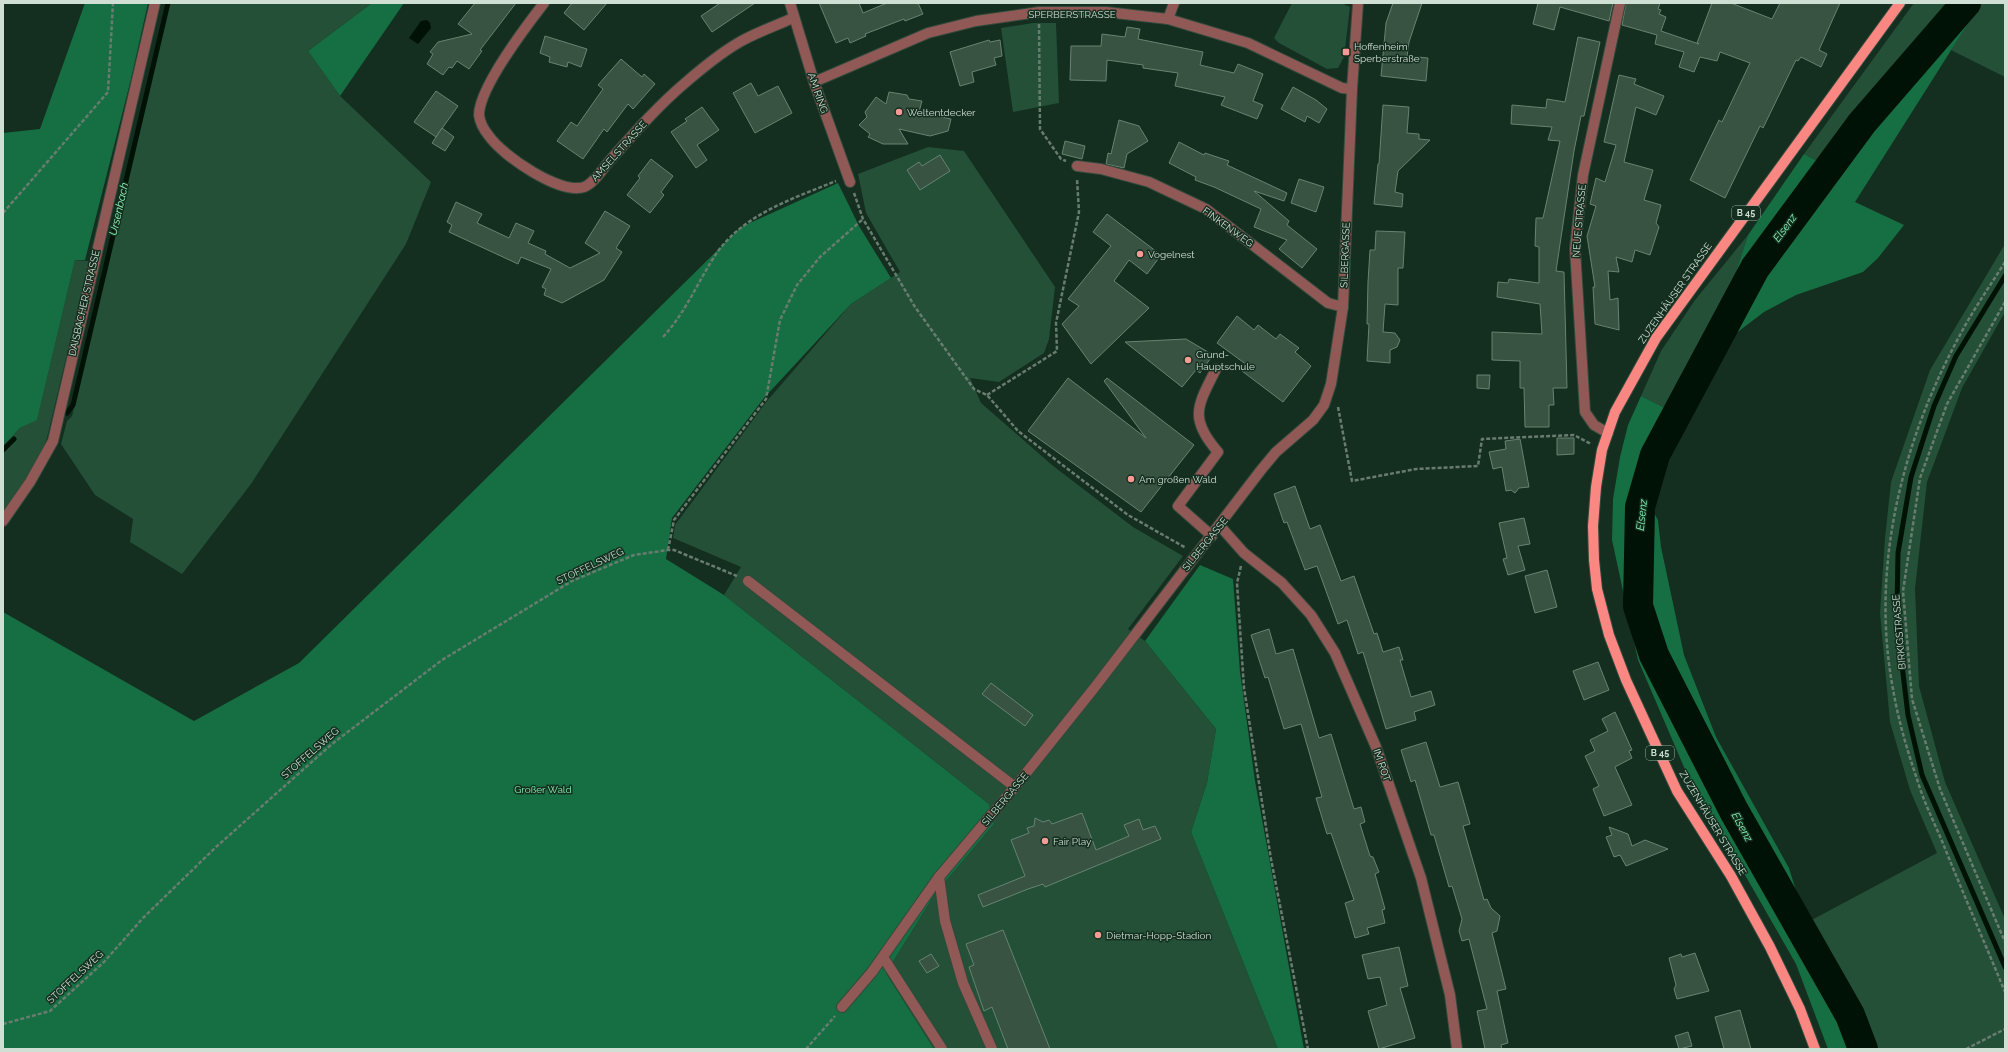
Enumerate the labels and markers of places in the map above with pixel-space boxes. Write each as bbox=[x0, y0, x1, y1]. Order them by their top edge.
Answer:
place label: Hoffenheim Sperberstraße bbox=[1354, 41, 1420, 64]
marker: Hoffenheim Sperberstraße bbox=[1341, 47, 1351, 57]
marker: Weltentdecker bbox=[894, 107, 904, 117]
place label: Weltentdecker bbox=[907, 107, 976, 118]
marker: Vogelnest bbox=[1135, 249, 1145, 259]
place label: Vogelnest bbox=[1148, 249, 1195, 260]
place label: Grund- Hauptschule bbox=[1196, 349, 1255, 372]
marker: Grund- Hauptschule bbox=[1183, 355, 1193, 365]
marker: Am großen Wald bbox=[1126, 474, 1136, 484]
place label: Am großen Wald bbox=[1139, 474, 1217, 485]
marker: Fair Play bbox=[1040, 836, 1050, 846]
place label: Fair Play bbox=[1053, 836, 1092, 847]
marker: Dietmar-Hopp-Stadion bbox=[1093, 930, 1103, 940]
place label: Dietmar-Hopp-Stadion bbox=[1106, 930, 1211, 941]

